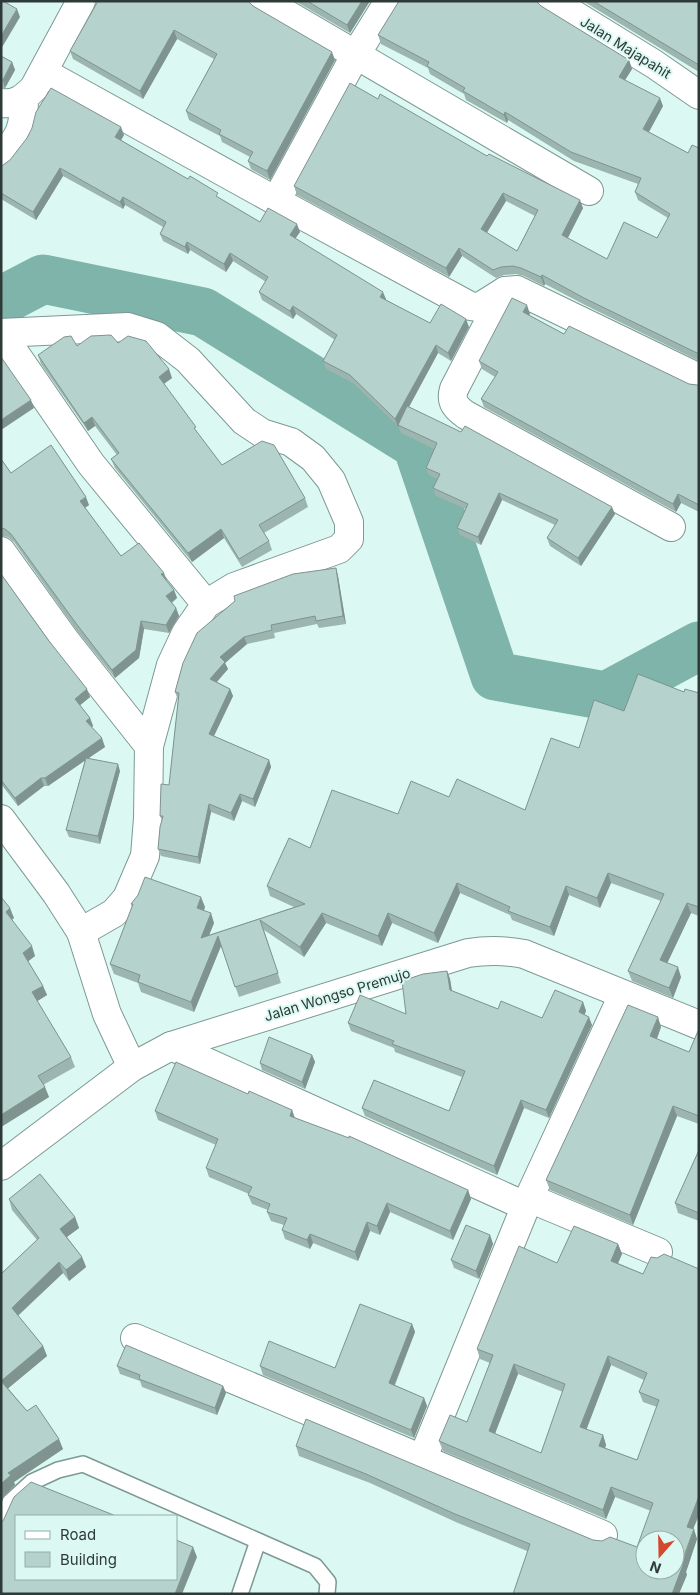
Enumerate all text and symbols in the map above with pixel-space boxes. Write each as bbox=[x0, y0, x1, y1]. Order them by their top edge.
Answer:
street label: Jalan Majapahit bbox=[577, 12, 675, 82]
street label: Jalan Wongso Premujo bbox=[262, 964, 412, 1024]
legend bbox=[15, 1515, 178, 1580]
text: Road bbox=[60, 1525, 96, 1544]
north arrow bbox=[635, 1530, 685, 1580]
text: Building bbox=[60, 1550, 117, 1569]
text: N bbox=[647, 1558, 663, 1577]

